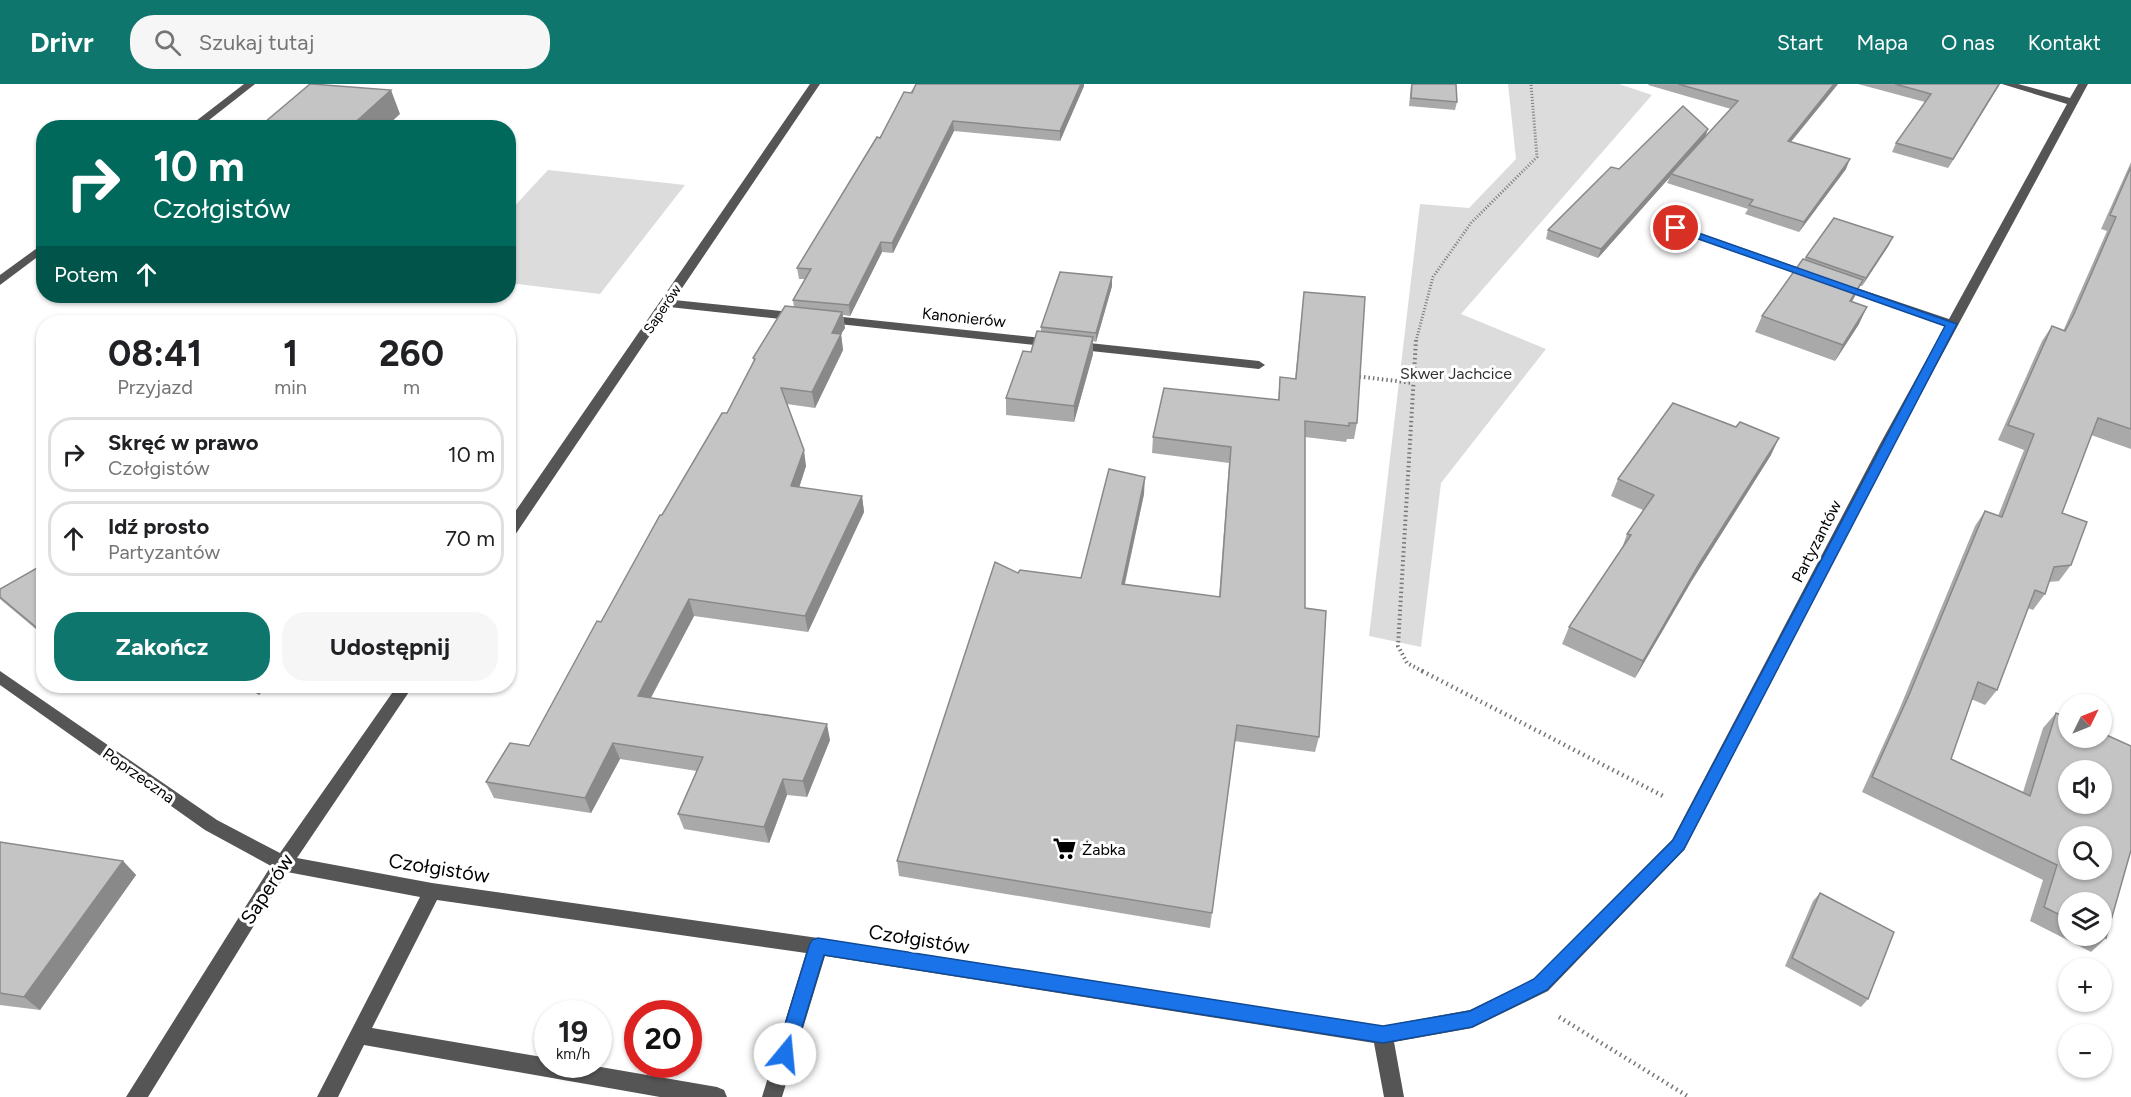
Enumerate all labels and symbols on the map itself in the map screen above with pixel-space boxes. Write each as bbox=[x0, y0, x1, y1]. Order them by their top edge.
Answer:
pin bbox=[1650, 202, 1701, 253]
street label: Saperów bbox=[640, 282, 685, 337]
street label: Kanonierów bbox=[921, 304, 1007, 331]
park label: Skwer Jachcice bbox=[1400, 364, 1512, 383]
street label: Partyzantów bbox=[1788, 497, 1845, 586]
north arrow bbox=[2058, 694, 2112, 748]
street label: Poprzeczna bbox=[99, 744, 178, 807]
supermarket icon: Żabka bbox=[1051, 836, 1077, 862]
place label: Żabka bbox=[1082, 840, 1126, 859]
street label: Czołgistów bbox=[387, 848, 491, 888]
street label: Saperów bbox=[235, 849, 299, 929]
street label: Czołgistów bbox=[867, 919, 971, 959]
speed limit sign: 20 bbox=[624, 1000, 702, 1078]
position arrow bbox=[753, 1022, 817, 1086]

